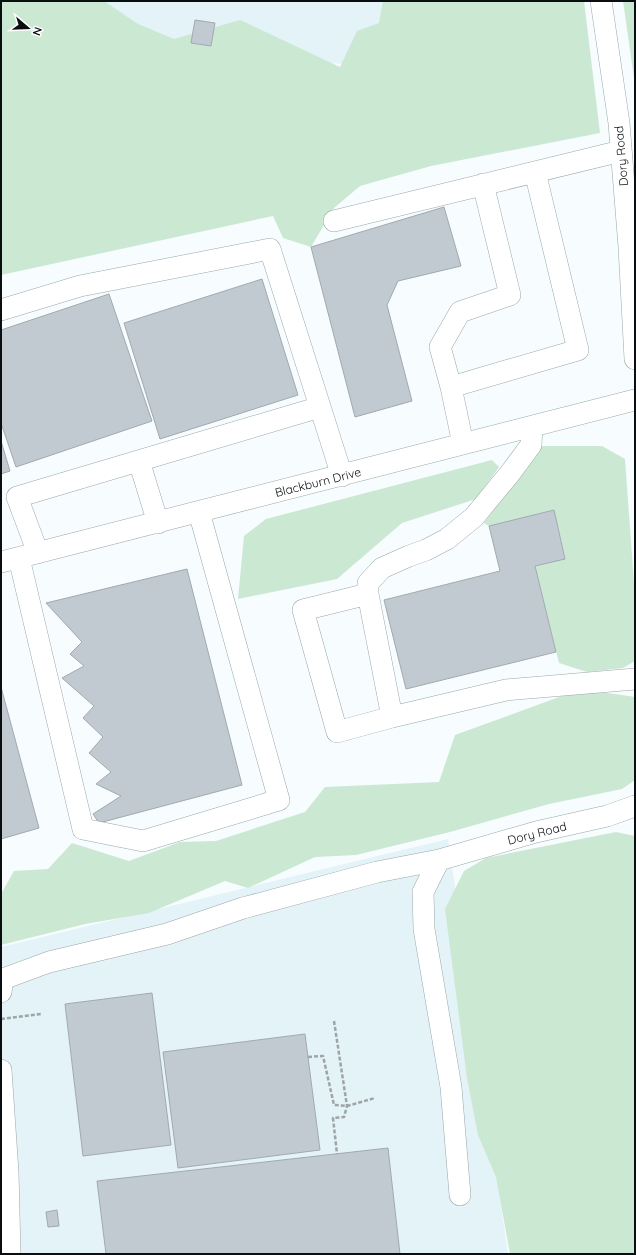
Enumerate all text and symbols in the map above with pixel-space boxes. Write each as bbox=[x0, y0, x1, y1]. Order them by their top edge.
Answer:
north arrow bbox=[8, 8, 48, 48]
text: N bbox=[30, 25, 45, 37]
street label: Dory Road bbox=[611, 125, 631, 187]
street label: Blackburn Drive bbox=[273, 464, 363, 500]
street label: Dory Road bbox=[506, 818, 568, 848]

